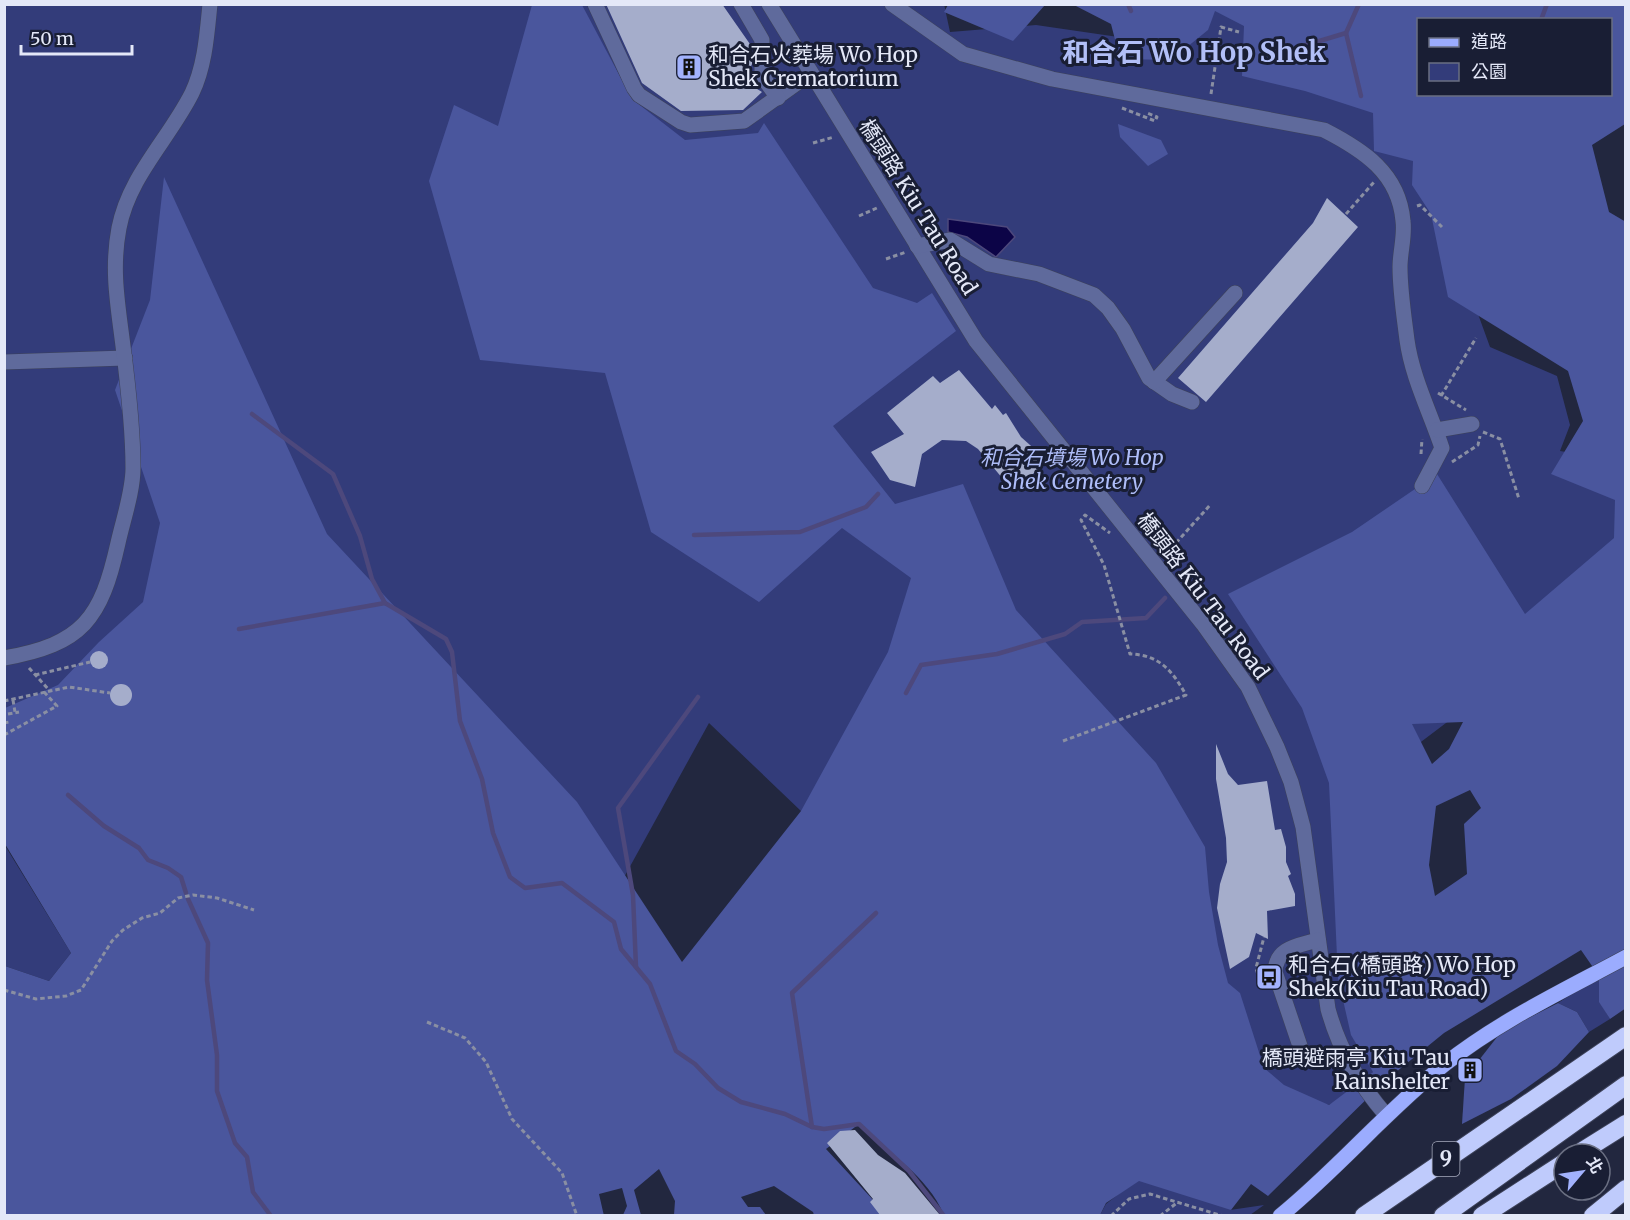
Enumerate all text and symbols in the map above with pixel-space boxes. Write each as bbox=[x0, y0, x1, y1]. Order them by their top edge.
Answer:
scale bar bbox=[21, 18, 132, 56]
legend bbox=[1417, 18, 1612, 96]
text: 50 m bbox=[30, 27, 74, 50]
text: 道路 bbox=[1471, 30, 1507, 53]
district label: 和合石 Wo Hop Shek bbox=[1062, 35, 1326, 69]
place label: 和合石火葬場 Wo Hop Shek Crematorium bbox=[708, 41, 918, 92]
building icon: 和合石火葬場 Wo Hop Shek Crematorium bbox=[674, 52, 704, 82]
text: 公園 bbox=[1471, 60, 1507, 83]
street label: 橋頭路 Kiu Tau Road bbox=[853, 114, 984, 300]
park label: 和合石墳場 Wo Hop Shek Cemetery bbox=[980, 444, 1164, 495]
street label: 橋頭路 Kiu Tau Road bbox=[1132, 507, 1275, 685]
place label: 和合石(橋頭路) Wo Hop Shek(Kiu Tau Road) bbox=[1288, 951, 1516, 1002]
bus stop icon: 和合石(橋頭路) Wo Hop Shek(Kiu Tau Road) bbox=[1254, 962, 1284, 992]
place label: 橋頭避雨亭 Kiu Tau Rainshelter bbox=[1262, 1044, 1450, 1095]
building icon: 橋頭避雨亭 Kiu Tau Rainshelter bbox=[1455, 1055, 1485, 1085]
road number: 9 bbox=[1432, 1142, 1460, 1176]
north arrow bbox=[1552, 1142, 1612, 1202]
text: 北 bbox=[1582, 1153, 1608, 1177]

